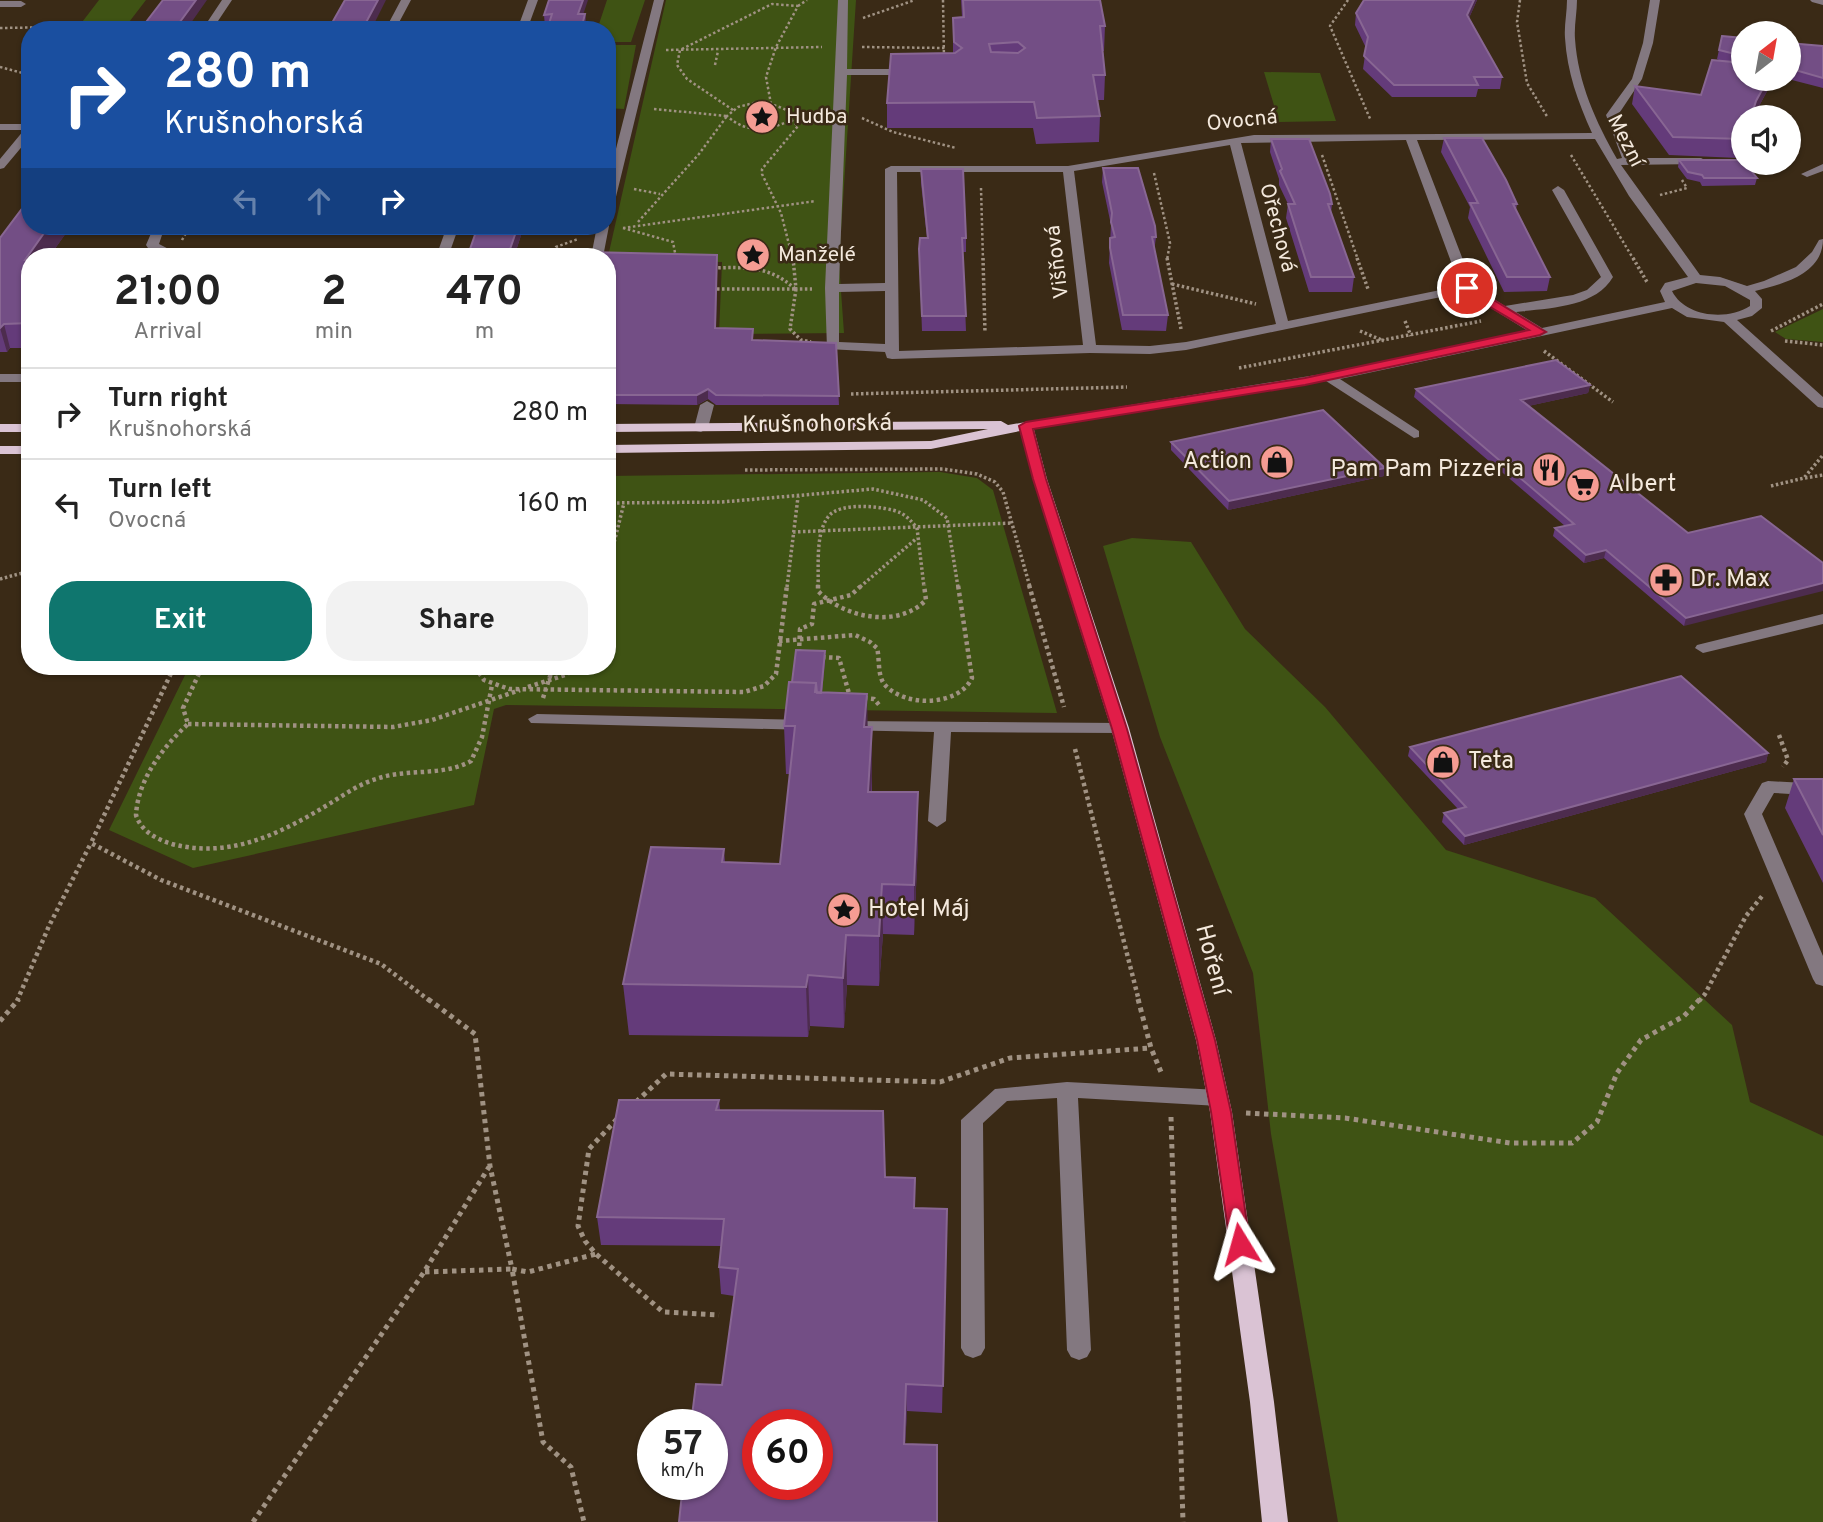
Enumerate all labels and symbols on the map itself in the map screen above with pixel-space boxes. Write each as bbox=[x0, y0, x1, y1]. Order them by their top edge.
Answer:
north arrow bbox=[1731, 21, 1801, 91]
place icon: Hudba bbox=[743, 98, 781, 136]
place label: Hudba bbox=[786, 104, 847, 131]
street label: Ovocná bbox=[1205, 104, 1279, 138]
street label: Mezní bbox=[1600, 110, 1650, 173]
street label: Ořechová bbox=[1252, 181, 1302, 275]
street label: Višňová bbox=[1040, 224, 1076, 300]
place icon: Manželé bbox=[734, 236, 772, 274]
place label: Manželé bbox=[778, 242, 856, 269]
pin bbox=[1437, 258, 1497, 318]
street label: Krušnohorská bbox=[742, 409, 892, 441]
shop icon: Action bbox=[1258, 443, 1296, 481]
place label: Action bbox=[1183, 447, 1252, 477]
restaurant icon: Pam Pam Pizzeria bbox=[1530, 451, 1568, 489]
place label: Pam Pam Pizzeria bbox=[1331, 455, 1524, 485]
supermarket icon: Albert bbox=[1564, 466, 1602, 504]
place label: Albert bbox=[1608, 470, 1676, 500]
pharmacy icon: Dr. Max bbox=[1647, 561, 1685, 599]
place label: Dr. Max bbox=[1690, 565, 1770, 595]
shop icon: Teta bbox=[1424, 743, 1462, 781]
place label: Teta bbox=[1468, 747, 1514, 777]
place icon: Hotel Máj bbox=[825, 891, 863, 929]
place label: Hotel Máj bbox=[868, 895, 970, 925]
street label: Hoření bbox=[1187, 921, 1235, 1000]
position arrow bbox=[1203, 1207, 1277, 1281]
speed limit sign: 60 bbox=[742, 1409, 833, 1500]

